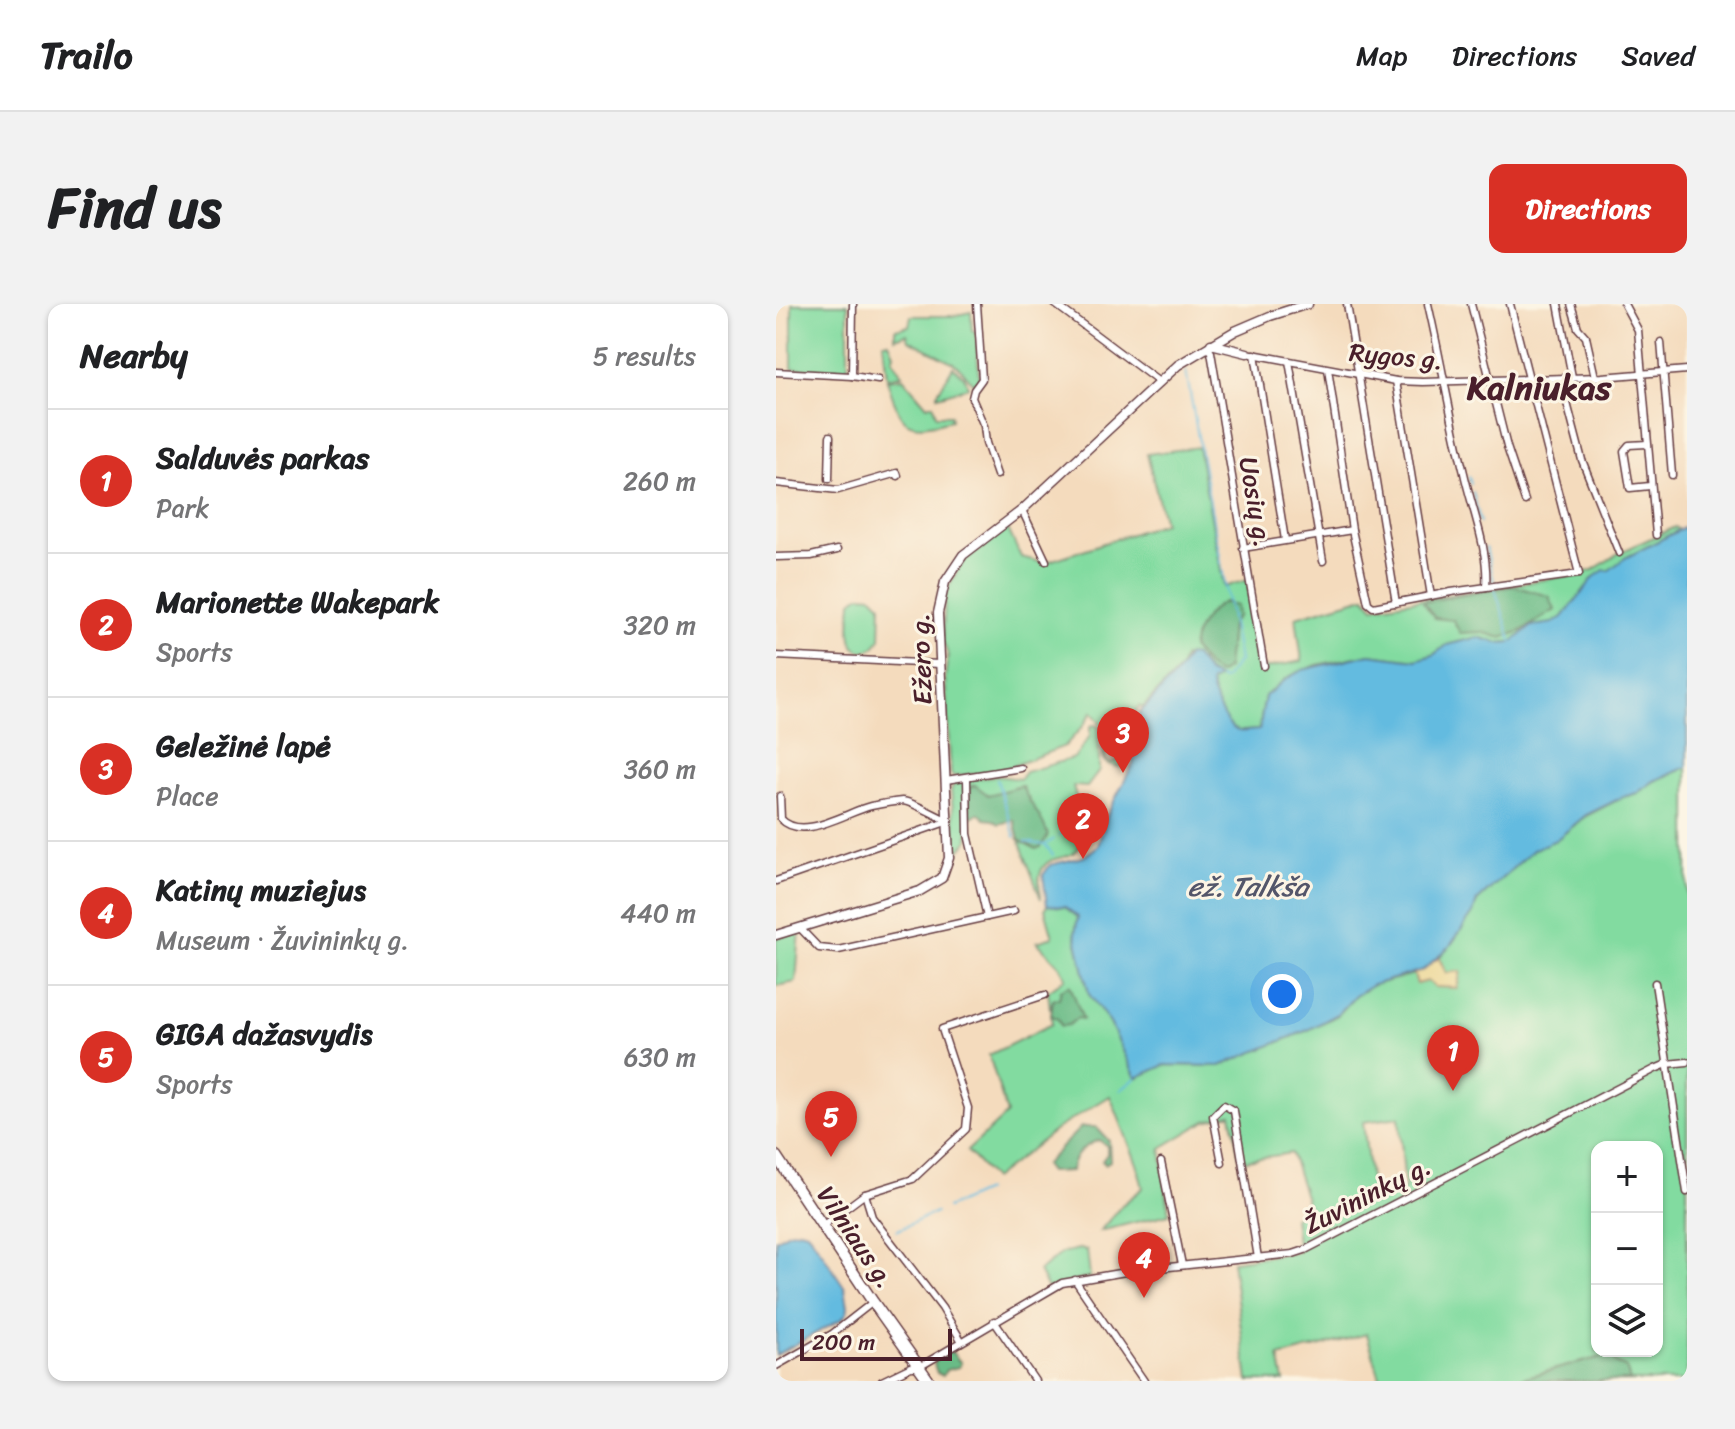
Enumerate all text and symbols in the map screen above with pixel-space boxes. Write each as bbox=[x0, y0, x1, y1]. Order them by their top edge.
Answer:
text: Trailo bbox=[40, 22, 133, 89]
text: Map bbox=[1356, 31, 1408, 80]
text: Directions bbox=[1452, 31, 1577, 80]
text: Saved bbox=[1621, 31, 1695, 80]
text: Find us bbox=[48, 159, 221, 258]
button: Directions bbox=[1489, 164, 1687, 253]
text: Nearby bbox=[80, 326, 188, 386]
street label: Rygos g. bbox=[1347, 329, 1445, 383]
text: 5 results bbox=[593, 333, 696, 379]
district label: Kalniukas bbox=[1466, 358, 1612, 418]
text: Salduvės parkas bbox=[156, 431, 369, 485]
street label: Uosių g. bbox=[1225, 453, 1287, 551]
text: 1 bbox=[100, 458, 112, 504]
text: 260 m bbox=[623, 458, 696, 504]
text: Park bbox=[156, 485, 209, 531]
text: Marionette Wakepark bbox=[156, 575, 439, 629]
text: 2 bbox=[98, 602, 114, 648]
text: 320 m bbox=[624, 602, 696, 648]
street label: Ežero g. bbox=[896, 612, 946, 706]
text: Sports bbox=[156, 629, 232, 675]
pin: 3 bbox=[1097, 707, 1149, 773]
text: Geležinė lapė bbox=[156, 719, 331, 773]
text: 3 bbox=[99, 746, 113, 792]
text: 360 m bbox=[624, 746, 696, 792]
text: Place bbox=[156, 773, 219, 819]
pin: 2 bbox=[1057, 793, 1109, 859]
water label: ež. Talkša bbox=[1188, 862, 1311, 911]
text: Katinų muziejus bbox=[156, 863, 366, 917]
text: 4 bbox=[98, 890, 114, 936]
text: 440 m bbox=[620, 890, 696, 936]
text: Museum · Žuvininkų g. bbox=[156, 917, 409, 963]
your location bbox=[1262, 974, 1302, 1014]
text: GIGA dažasvydis bbox=[156, 1007, 372, 1061]
pin: 1 bbox=[1427, 1025, 1479, 1091]
text: 5 bbox=[98, 1034, 114, 1080]
text: 630 m bbox=[624, 1034, 696, 1080]
text: Sports bbox=[156, 1061, 232, 1107]
pin: 5 bbox=[805, 1091, 857, 1157]
map controls bbox=[1591, 1141, 1663, 1357]
button: + bbox=[1591, 1141, 1663, 1213]
street label: Žuvininkų g. bbox=[1295, 1143, 1439, 1247]
street label: Vilniaus g. bbox=[804, 1176, 908, 1298]
button: − bbox=[1591, 1213, 1663, 1285]
pin: 4 bbox=[1118, 1232, 1170, 1298]
button: layers bbox=[1591, 1285, 1663, 1357]
text: 200 m bbox=[812, 1323, 875, 1362]
scale bar bbox=[800, 1325, 952, 1361]

